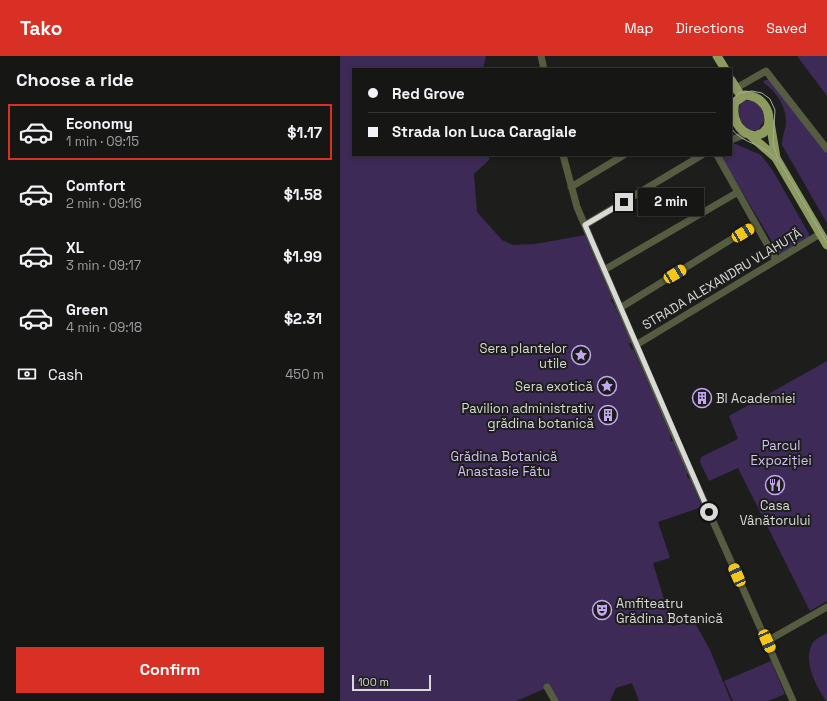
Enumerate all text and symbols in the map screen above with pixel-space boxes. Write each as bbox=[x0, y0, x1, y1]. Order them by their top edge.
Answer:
text: Tako bbox=[20, 16, 62, 41]
text: Map bbox=[624, 19, 654, 37]
text: Directions bbox=[676, 19, 744, 37]
text: Saved bbox=[766, 19, 807, 37]
text: Choose a ride bbox=[16, 68, 134, 91]
text: Red Grove bbox=[392, 84, 465, 103]
icon: car bbox=[18, 114, 54, 150]
text: Economy bbox=[66, 114, 133, 133]
text: Strada Ion Luca Caragiale bbox=[392, 122, 577, 141]
text: $1.17 bbox=[287, 123, 322, 142]
text: 1 min · 09:15 bbox=[66, 133, 139, 150]
icon: car bbox=[18, 176, 54, 212]
text: Comfort bbox=[66, 176, 126, 195]
text: $1.58 bbox=[284, 185, 322, 204]
callout: 2 min bbox=[638, 188, 704, 216]
route end bbox=[615, 193, 633, 211]
text: 2 min bbox=[654, 193, 688, 210]
text: 2 min · 09:16 bbox=[66, 195, 142, 212]
car bbox=[730, 222, 756, 244]
street label: STRADA ALEXANDRU VLAHUȚĂ bbox=[639, 225, 805, 333]
icon: car bbox=[18, 238, 54, 274]
text: XL bbox=[66, 238, 84, 257]
text: $1.99 bbox=[283, 247, 322, 266]
text: 3 min · 09:17 bbox=[66, 257, 141, 274]
car bbox=[662, 263, 688, 285]
icon: car bbox=[18, 300, 54, 336]
text: Green bbox=[66, 300, 108, 319]
text: $2.31 bbox=[284, 309, 322, 328]
text: 4 min · 09:18 bbox=[66, 319, 142, 336]
place label: Sera plantelor utile bbox=[479, 340, 567, 372]
place icon: Sera plantelor utile bbox=[570, 344, 592, 366]
icon: cash bbox=[16, 363, 38, 385]
text: Cash bbox=[48, 365, 83, 384]
text: 450 m bbox=[285, 366, 324, 383]
place icon: Sera exotică bbox=[596, 375, 618, 397]
place label: Sera exotică bbox=[515, 378, 594, 395]
building icon: Bl Academiei bbox=[691, 387, 713, 409]
place label: Bl Academiei bbox=[716, 390, 796, 407]
place label: Pavilion administrativ grădina botanică bbox=[462, 400, 595, 432]
building icon: Pavilion administrativ grădina botanică bbox=[597, 404, 619, 426]
park label: Parcul Expoziției bbox=[750, 437, 812, 469]
park label: Grădina Botanică Anastasie Fătu bbox=[450, 448, 558, 480]
restaurant icon: Casa Vânătorului bbox=[764, 474, 786, 496]
place label: Casa Vânătorului bbox=[739, 497, 811, 529]
route start bbox=[700, 503, 718, 521]
car bbox=[727, 562, 747, 588]
place label: Amfiteatru Grădina Botanică bbox=[616, 595, 724, 627]
theatre icon: Amfiteatru Grădina Botanică bbox=[591, 599, 613, 621]
car bbox=[757, 628, 777, 654]
button: Confirm bbox=[16, 647, 324, 693]
scale bar bbox=[352, 673, 431, 692]
text: 100 m bbox=[358, 675, 389, 689]

